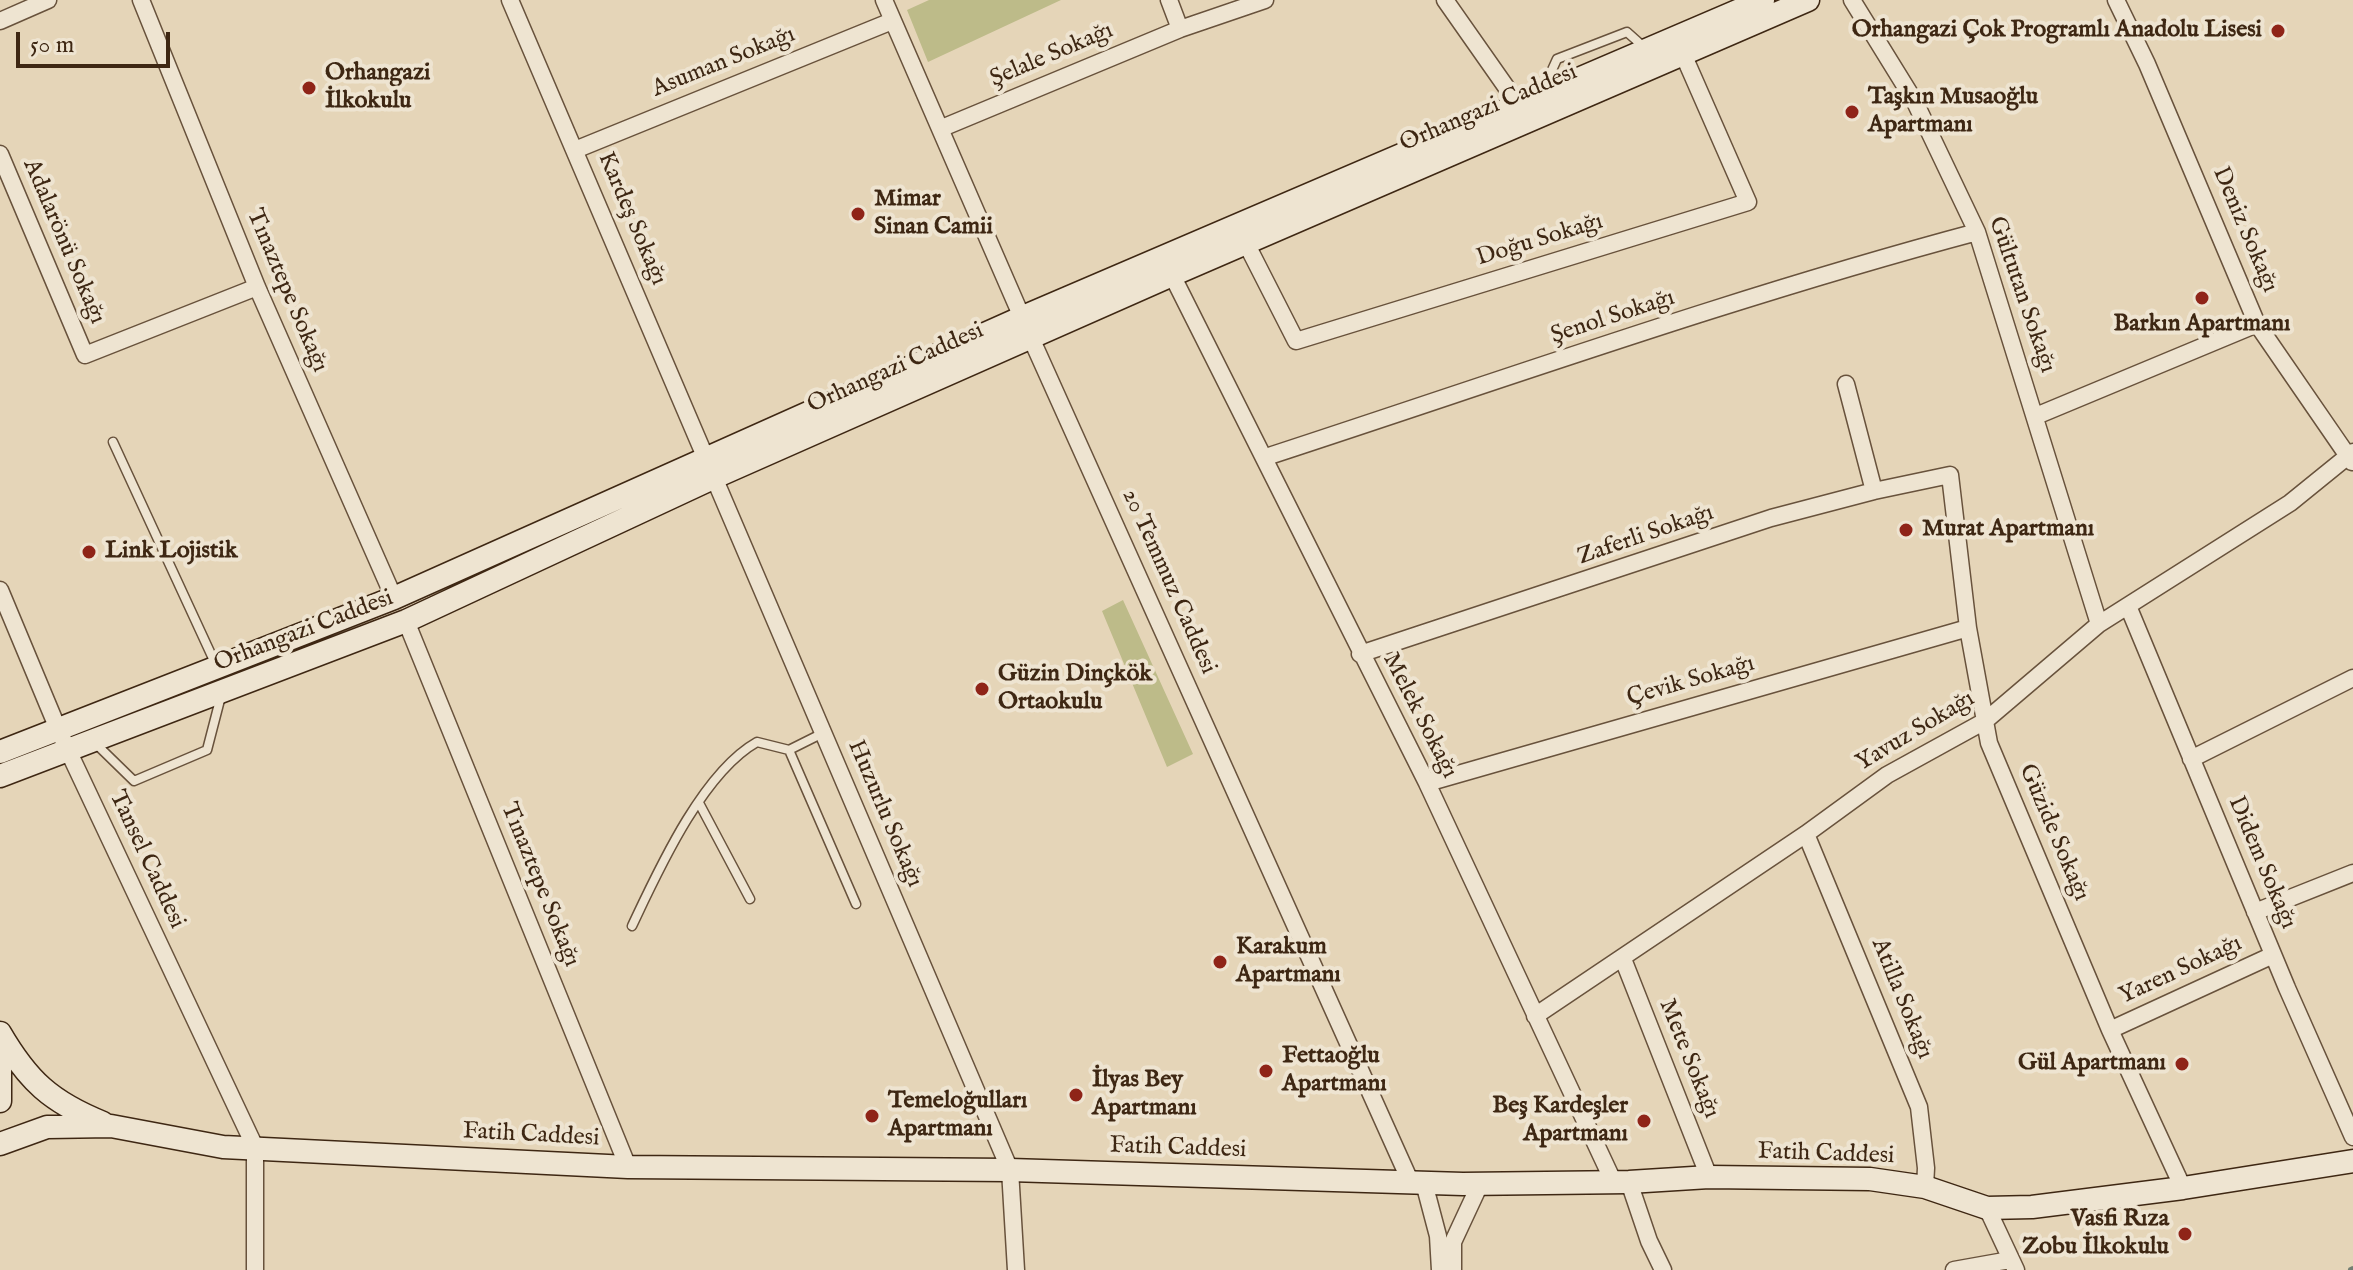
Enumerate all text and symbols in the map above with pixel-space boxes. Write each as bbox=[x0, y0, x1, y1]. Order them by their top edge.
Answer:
scale bar bbox=[20, 16, 174, 66]
street label: Şelale Sokağı bbox=[986, 17, 1118, 95]
place label: Orhangazi Çok Programlı Anadolu Lisesi bbox=[1852, 17, 2262, 45]
street label: Asuman Sokağı bbox=[648, 21, 800, 105]
marker: Orhangazi Çok Programlı Anadolu Lisesi bbox=[2269, 22, 2287, 40]
text: 50 m bbox=[30, 30, 74, 61]
street label: Orhangazi Caddesi bbox=[1396, 59, 1582, 159]
place label: Orhangazi İlkokulu bbox=[325, 60, 430, 116]
marker: Orhangazi İlkokulu bbox=[300, 79, 318, 97]
place label: Taşkın Musaoğlu Apartmanı bbox=[1868, 84, 2038, 140]
marker: Taşkın Musaoğlu Apartmanı bbox=[1843, 103, 1861, 121]
street label: Kardeş Sokağı bbox=[590, 148, 672, 290]
street label: Adalarönü Sokağı bbox=[15, 155, 111, 329]
street label: Deniz Sokağı bbox=[2205, 163, 2283, 297]
place label: Mimar Sinan Camii bbox=[874, 186, 993, 242]
street label: Tınaztepe Sokağı bbox=[239, 205, 333, 377]
marker: Mimar Sinan Camii bbox=[849, 205, 867, 223]
street label: Doğu Sokağı bbox=[1473, 208, 1607, 274]
street label: Gültutan Sokağı bbox=[1981, 213, 2061, 377]
street label: Şenol Sokağı bbox=[1547, 284, 1679, 352]
marker: Barkın Apartmanı bbox=[2193, 289, 2211, 307]
place label: Barkın Apartmanı bbox=[2113, 311, 2291, 339]
street label: Orhangazi Caddesi bbox=[803, 317, 989, 421]
street label: 20 Temmuz Caddesi bbox=[1114, 485, 1222, 679]
street label: Zaferli Sokağı bbox=[1574, 499, 1718, 573]
place label: Murat Apartmanı bbox=[1922, 516, 2094, 544]
marker: Murat Apartmanı bbox=[1897, 521, 1915, 539]
place label: Link Lojistik bbox=[105, 538, 238, 566]
marker: Link Lojistik bbox=[80, 543, 98, 561]
street label: Orhangazi Caddesi bbox=[210, 585, 398, 679]
street label: Melek Sokağı bbox=[1375, 649, 1463, 783]
street label: Çevik Sokağı bbox=[1624, 650, 1758, 714]
place label: Güzin Dinçkök Ortaokulu bbox=[998, 661, 1152, 717]
marker: Güzin Dinçkök Ortaokulu bbox=[973, 680, 991, 698]
street label: Yavuz Sokağı bbox=[1852, 685, 1980, 779]
street label: Huzurlu Sokağı bbox=[840, 736, 928, 892]
street label: Güzide Sokağı bbox=[2011, 760, 2095, 906]
street label: Tansel Caddesi bbox=[101, 786, 191, 934]
street label: Didem Sokağı bbox=[2220, 792, 2302, 934]
street label: Tınaztepe Sokağı bbox=[493, 799, 585, 971]
street label: Yaren Sokağı bbox=[2115, 930, 2247, 1012]
place label: Karakum Apartmanı bbox=[1236, 934, 1341, 990]
street label: Atilla Sokağı bbox=[1864, 935, 1938, 1063]
marker: Karakum Apartmanı bbox=[1211, 953, 1229, 971]
street label: Mete Sokağı bbox=[1651, 995, 1725, 1123]
place label: Fettaoğlu Apartmanı bbox=[1282, 1043, 1387, 1099]
place label: Gül Apartmanı bbox=[2018, 1050, 2166, 1078]
marker: Gül Apartmanı bbox=[2173, 1055, 2191, 1073]
marker: Fettaoğlu Apartmanı bbox=[1257, 1062, 1275, 1080]
place label: İlyas Bey Apartmanı bbox=[1092, 1067, 1197, 1123]
marker: İlyas Bey Apartmanı bbox=[1067, 1086, 1085, 1104]
place label: Temeloğulları Apartmanı bbox=[888, 1088, 1027, 1144]
place label: Beş Kardeşler Apartmanı bbox=[1492, 1093, 1628, 1149]
marker: Temeloğulları Apartmanı bbox=[863, 1107, 881, 1125]
marker: Beş Kardeşler Apartmanı bbox=[1635, 1112, 1653, 1130]
street label: Fatih Caddesi bbox=[462, 1118, 600, 1154]
street label: Fatih Caddesi bbox=[1109, 1132, 1247, 1166]
street label: Fatih Caddesi bbox=[1757, 1138, 1895, 1172]
place label: Vasfi Rıza Zobu İlkokulu bbox=[2022, 1206, 2169, 1262]
marker: Vasfi Rıza Zobu İlkokulu bbox=[2176, 1225, 2194, 1243]

